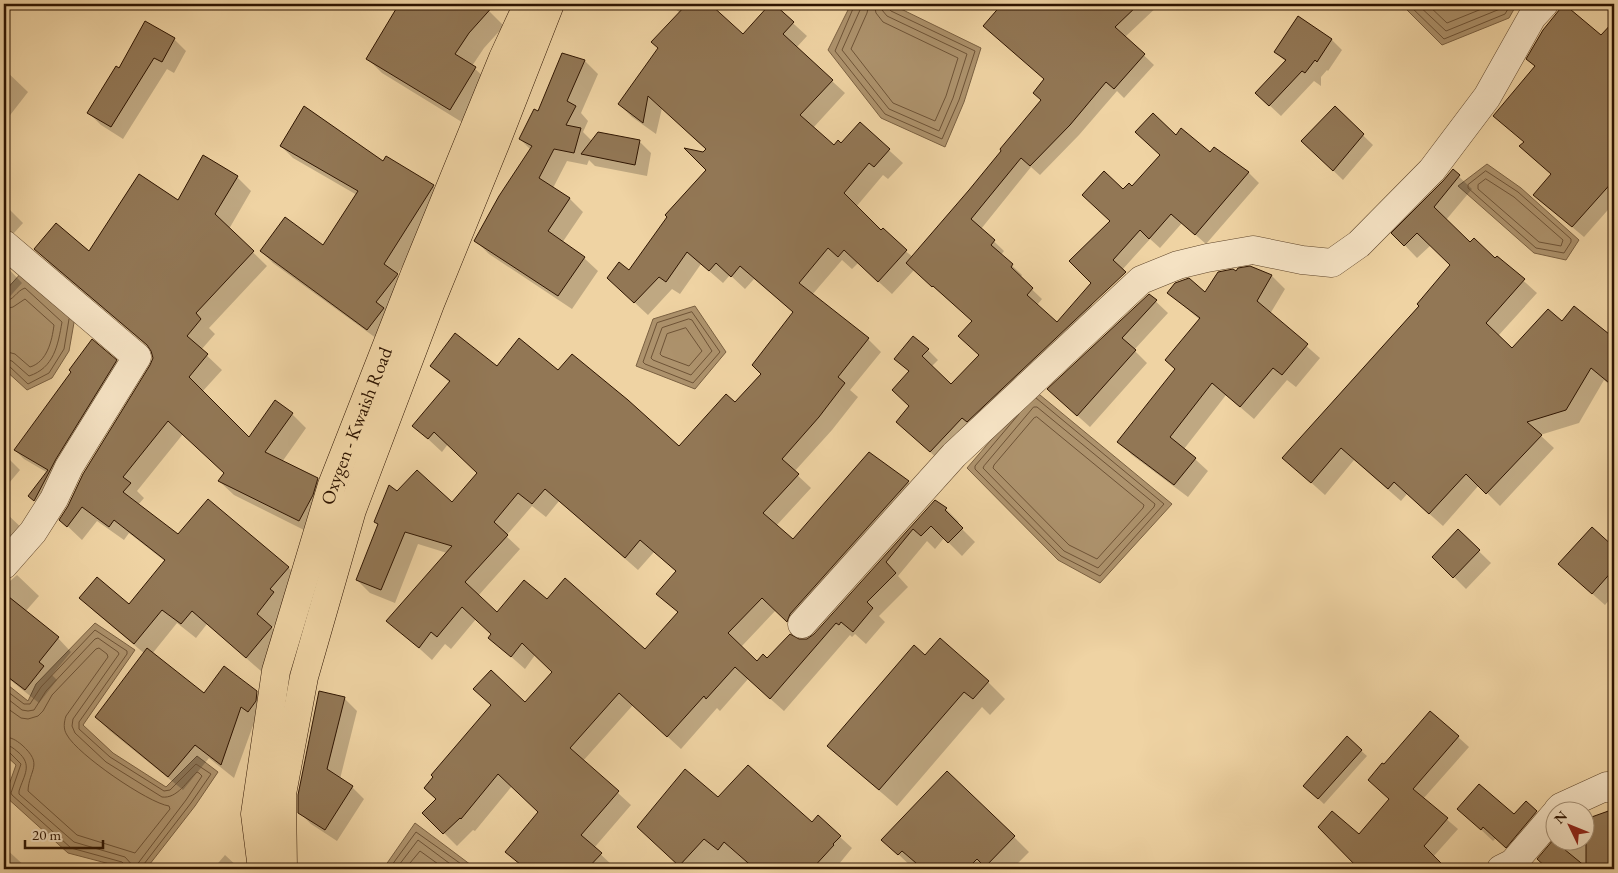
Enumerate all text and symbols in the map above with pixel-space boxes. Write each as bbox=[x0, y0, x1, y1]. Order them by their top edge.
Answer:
street label: Oxygen - Kwaish Road bbox=[315, 343, 398, 508]
north arrow bbox=[1546, 800, 1596, 850]
text: N bbox=[1550, 806, 1571, 827]
scale bar bbox=[25, 818, 102, 850]
text: 20 m bbox=[32, 825, 61, 844]

